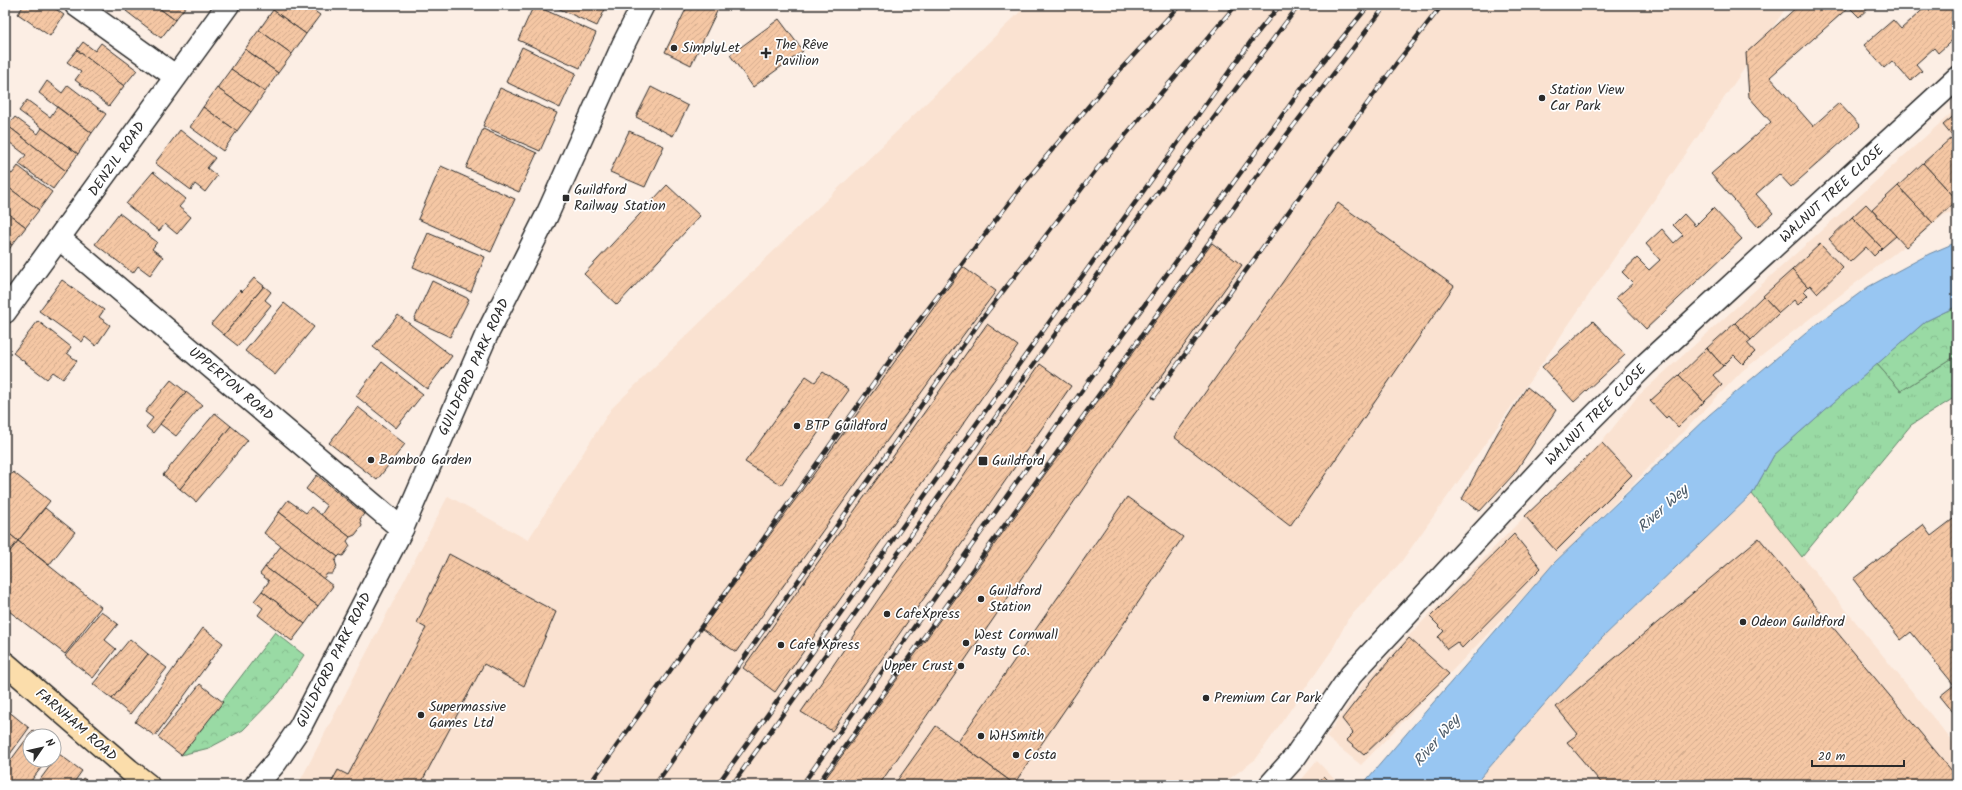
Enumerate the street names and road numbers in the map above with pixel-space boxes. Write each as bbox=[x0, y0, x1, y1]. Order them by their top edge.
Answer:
street label: DENZIL ROAD bbox=[83, 117, 151, 201]
street label: WALNUT TREE CLOSE bbox=[1775, 139, 1890, 248]
street label: GUILDFORD PARK ROAD bbox=[433, 295, 515, 439]
street label: UPPERTON ROAD bbox=[184, 342, 278, 426]
street label: WALNUT TREE CLOSE bbox=[1540, 359, 1652, 471]
street label: GUILDFORD PARK ROAD bbox=[290, 589, 378, 731]
street label: FARNHAM ROAD bbox=[32, 685, 120, 765]

